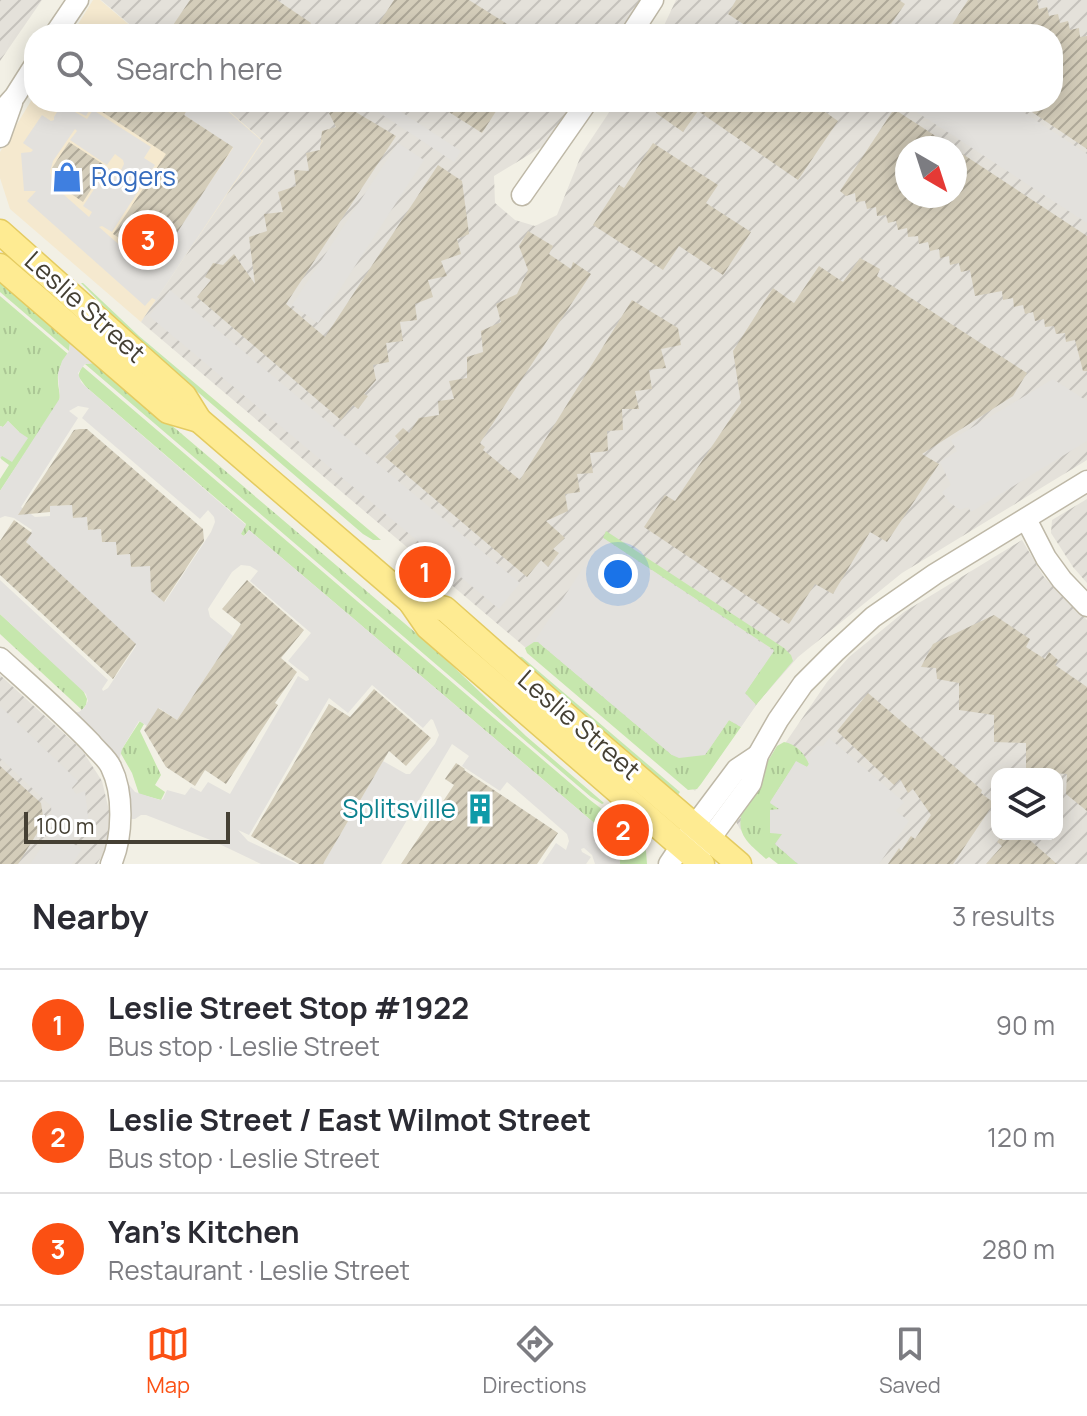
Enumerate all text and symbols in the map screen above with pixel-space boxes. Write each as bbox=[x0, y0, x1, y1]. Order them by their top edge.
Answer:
search box bbox=[24, 24, 1063, 112]
icon: search bbox=[52, 46, 96, 90]
text: Search here bbox=[116, 48, 283, 89]
north arrow bbox=[895, 136, 967, 208]
place label: Rogers bbox=[91, 158, 176, 194]
shop icon: Rogers bbox=[50, 160, 84, 194]
pin: 3 bbox=[122, 210, 174, 270]
street label: Leslie Street bbox=[18, 242, 154, 370]
pin: 1 bbox=[399, 542, 451, 602]
your location bbox=[598, 554, 638, 594]
street label: Leslie Street bbox=[511, 661, 648, 787]
map controls bbox=[991, 768, 1063, 840]
button: layers bbox=[991, 768, 1063, 840]
place label: Splitsville bbox=[342, 790, 456, 826]
building icon: Splitsville bbox=[463, 792, 497, 826]
pin: 2 bbox=[597, 800, 649, 860]
scale bar bbox=[24, 808, 230, 844]
text: 100 m bbox=[36, 811, 94, 841]
text: Nearby bbox=[32, 893, 148, 939]
text: 3 results bbox=[952, 898, 1055, 934]
text: Leslie Street Stop #1922 bbox=[108, 987, 469, 1028]
text: 1 bbox=[52, 1007, 64, 1043]
text: 90 m bbox=[996, 1007, 1055, 1043]
text: Bus stop · Leslie Street bbox=[108, 1028, 380, 1064]
text: Leslie Street / East Wilmot Street bbox=[108, 1099, 591, 1140]
text: 2 bbox=[50, 1119, 66, 1155]
text: 120 m bbox=[987, 1119, 1055, 1155]
text: Bus stop · Leslie Street bbox=[108, 1140, 380, 1176]
text: Yan's Kitchen bbox=[108, 1211, 300, 1252]
text: 3 bbox=[50, 1231, 66, 1267]
text: 280 m bbox=[982, 1231, 1055, 1267]
text: Restaurant · Leslie Street bbox=[108, 1252, 410, 1288]
tab: Map bbox=[146, 1322, 190, 1400]
tab: Directions bbox=[482, 1322, 587, 1400]
tab: Saved bbox=[879, 1322, 941, 1400]

